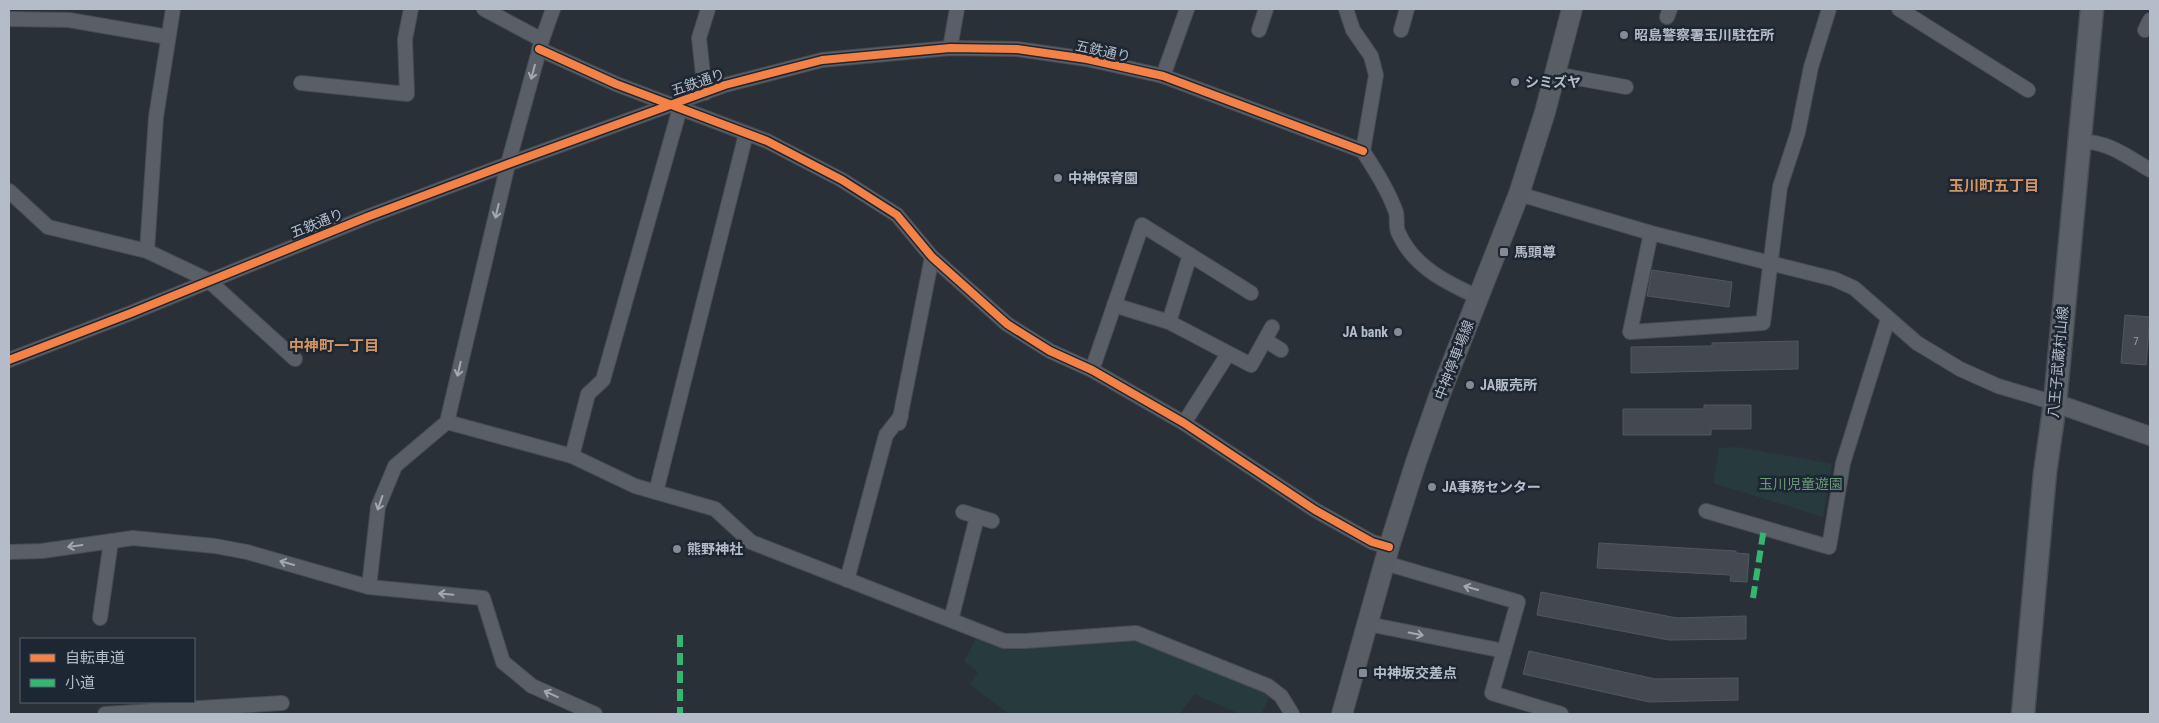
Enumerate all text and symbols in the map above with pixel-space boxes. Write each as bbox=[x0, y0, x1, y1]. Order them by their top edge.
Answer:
place label: 昭島警察署玉川駐在所 bbox=[1634, 27, 1774, 43]
marker: 昭島警察署玉川駐在所 bbox=[1618, 29, 1630, 41]
street label: 五鉄通り bbox=[1074, 37, 1132, 65]
one-way arrow bbox=[528, 63, 538, 79]
street label: 五鉄通り bbox=[669, 65, 727, 99]
place label: シミズヤ bbox=[1525, 74, 1581, 90]
marker: シミズヤ bbox=[1509, 76, 1521, 88]
place label: 中神保育園 bbox=[1068, 170, 1138, 186]
marker: 中神保育園 bbox=[1052, 172, 1064, 184]
district label: 玉川町五丁目 bbox=[1949, 177, 2039, 195]
one-way arrow bbox=[492, 203, 501, 219]
street label: 五鉄通り bbox=[288, 205, 346, 241]
place label: 馬頭尊 bbox=[1514, 244, 1556, 260]
marker: 馬頭尊 bbox=[1498, 246, 1510, 258]
street label: 八王子武蔵村山線 bbox=[2045, 306, 2071, 418]
street label: 中神停車場線 bbox=[1431, 318, 1477, 402]
place label: JA bank bbox=[1343, 324, 1388, 340]
marker: JA bank bbox=[1392, 326, 1404, 338]
house number: 7 bbox=[2133, 335, 2139, 348]
district label: 中神町一丁目 bbox=[289, 337, 379, 355]
one-way arrow bbox=[454, 361, 463, 377]
place label: JA販売所 bbox=[1480, 377, 1537, 393]
marker: JA販売所 bbox=[1464, 379, 1476, 391]
park label: 玉川児童遊園 bbox=[1759, 476, 1843, 492]
place label: JA事務センター bbox=[1442, 479, 1541, 495]
marker: JA事務センター bbox=[1426, 481, 1438, 493]
one-way arrow bbox=[375, 495, 384, 510]
place label: 熊野神社 bbox=[687, 541, 743, 557]
one-way arrow bbox=[67, 542, 83, 552]
marker: 熊野神社 bbox=[671, 543, 683, 555]
one-way arrow bbox=[279, 558, 295, 568]
one-way arrow bbox=[1464, 583, 1480, 593]
one-way arrow bbox=[438, 590, 454, 599]
one-way arrow bbox=[1407, 629, 1423, 639]
legend bbox=[20, 638, 195, 703]
text: 自転車道 bbox=[65, 649, 125, 667]
place label: 中神坂交差点 bbox=[1373, 665, 1457, 681]
marker: 中神坂交差点 bbox=[1357, 667, 1369, 679]
text: 小道 bbox=[65, 674, 95, 692]
one-way arrow bbox=[544, 689, 559, 699]

